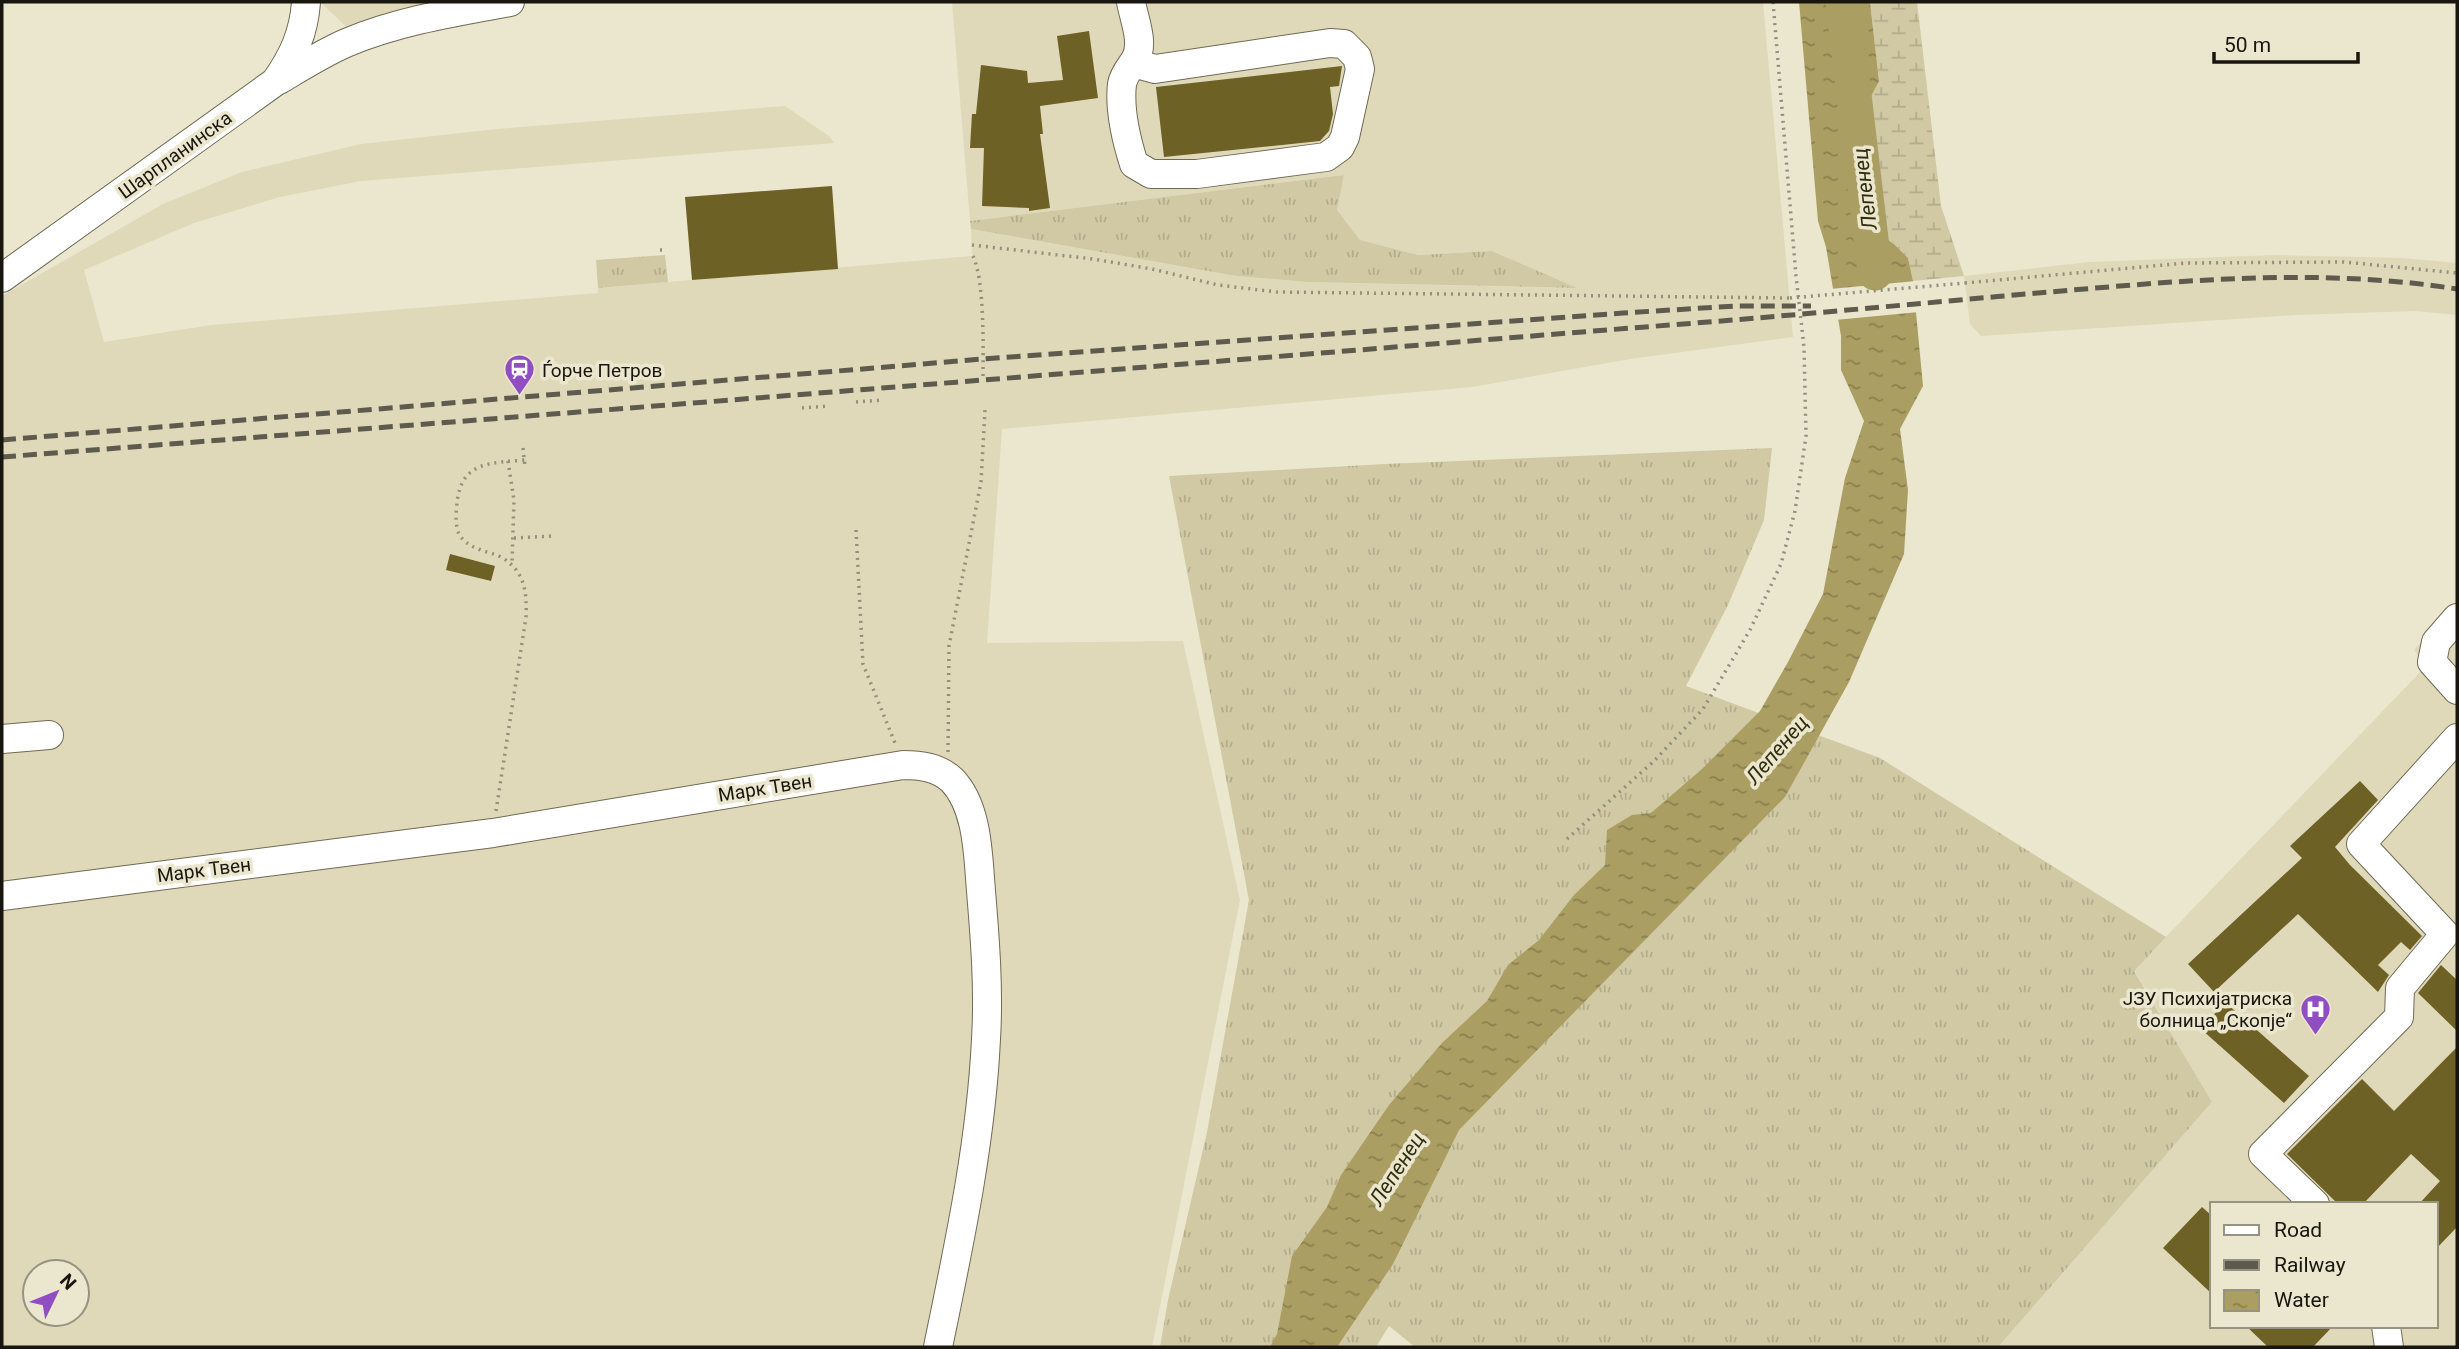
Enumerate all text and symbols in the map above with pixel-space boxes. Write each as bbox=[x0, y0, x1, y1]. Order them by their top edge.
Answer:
scale bar bbox=[2214, 21, 2358, 65]
text: 50 m bbox=[2224, 33, 2271, 57]
street label: Шарпланинска bbox=[114, 106, 236, 204]
water label: Лепенец bbox=[1848, 147, 1882, 232]
station icon: Ѓорче Петров bbox=[502, 353, 536, 397]
place label: Ѓорче Петров bbox=[542, 359, 663, 382]
water label: Лепенец bbox=[1740, 711, 1813, 790]
street label: Марк Твен bbox=[717, 769, 813, 807]
street label: Марк Твен bbox=[156, 853, 252, 887]
place label: ЈЗУ Психијатриска болница „Скопје“ bbox=[2123, 987, 2292, 1032]
hospital icon: ЈЗУ Психијатриска болница „Скопје“ bbox=[2298, 992, 2332, 1036]
water label: Лепенец bbox=[1364, 1128, 1430, 1211]
legend bbox=[2210, 1202, 2438, 1328]
text: Road bbox=[2274, 1218, 2322, 1242]
text: Railway bbox=[2274, 1253, 2346, 1277]
north arrow bbox=[21, 1258, 91, 1328]
text: N bbox=[55, 1269, 81, 1294]
text: Water bbox=[2274, 1288, 2329, 1312]

